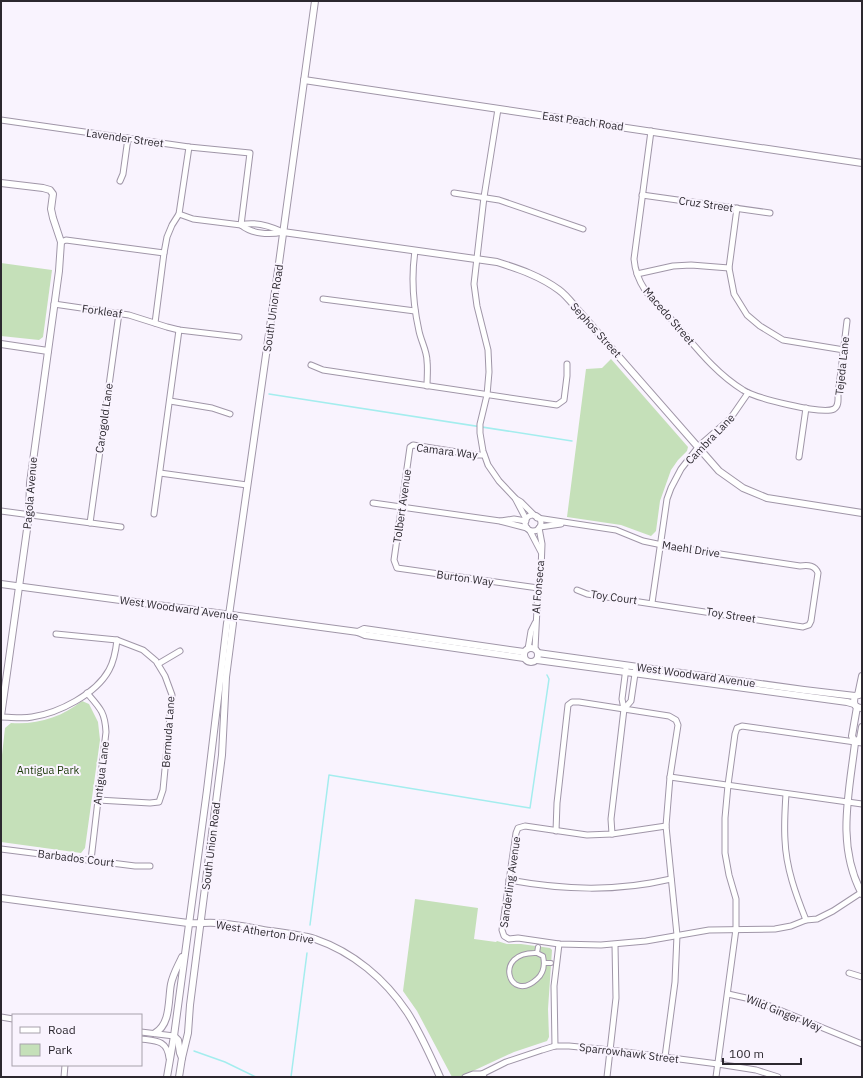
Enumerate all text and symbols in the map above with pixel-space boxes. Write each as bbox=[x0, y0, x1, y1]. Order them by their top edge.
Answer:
street label: East Peach Road bbox=[541, 108, 625, 134]
street label: Lavender Street bbox=[85, 126, 165, 150]
street label: Cruz Street bbox=[678, 193, 734, 215]
street label: South Union Road bbox=[260, 263, 286, 353]
street label: Macedo Street bbox=[640, 284, 698, 348]
street label: Sephos Street bbox=[568, 300, 624, 361]
street label: Forkleaf bbox=[81, 301, 123, 321]
street label: Tejeda Lane bbox=[832, 336, 852, 396]
street label: Carogold Lane bbox=[92, 382, 116, 454]
street label: Cambra Lane bbox=[682, 411, 738, 467]
street label: Camara Way bbox=[416, 440, 479, 462]
street label: Pagola Avenue bbox=[20, 456, 40, 530]
street label: Tolbert Avenue bbox=[390, 468, 414, 544]
street label: Maehl Drive bbox=[661, 538, 721, 560]
street label: Al Fonseca bbox=[529, 560, 547, 614]
street label: Burton Way bbox=[436, 567, 495, 589]
street label: Toy Court bbox=[590, 587, 638, 607]
street label: West Woodward Avenue bbox=[119, 593, 239, 623]
street label: Toy Street bbox=[705, 604, 757, 626]
street label: West Woodward Avenue bbox=[636, 660, 756, 690]
street label: Bermuda Lane bbox=[159, 696, 177, 768]
street label: Antigua Lane bbox=[90, 740, 112, 806]
park label: Antigua Park bbox=[17, 763, 80, 777]
street label: South Union Road bbox=[199, 801, 223, 891]
street label: Sanderling Avenue bbox=[497, 835, 523, 929]
street label: Barbados Court bbox=[37, 846, 115, 870]
street label: West Atherton Drive bbox=[215, 917, 315, 947]
street label: Wild Ginger Way bbox=[744, 991, 824, 1035]
legend bbox=[12, 1014, 142, 1066]
text: Road bbox=[48, 1022, 76, 1037]
street label: Sparrowhawk Street bbox=[578, 1040, 680, 1066]
scale bar bbox=[723, 1040, 801, 1066]
text: Park bbox=[48, 1042, 73, 1057]
text: 100 m bbox=[729, 1046, 764, 1061]

